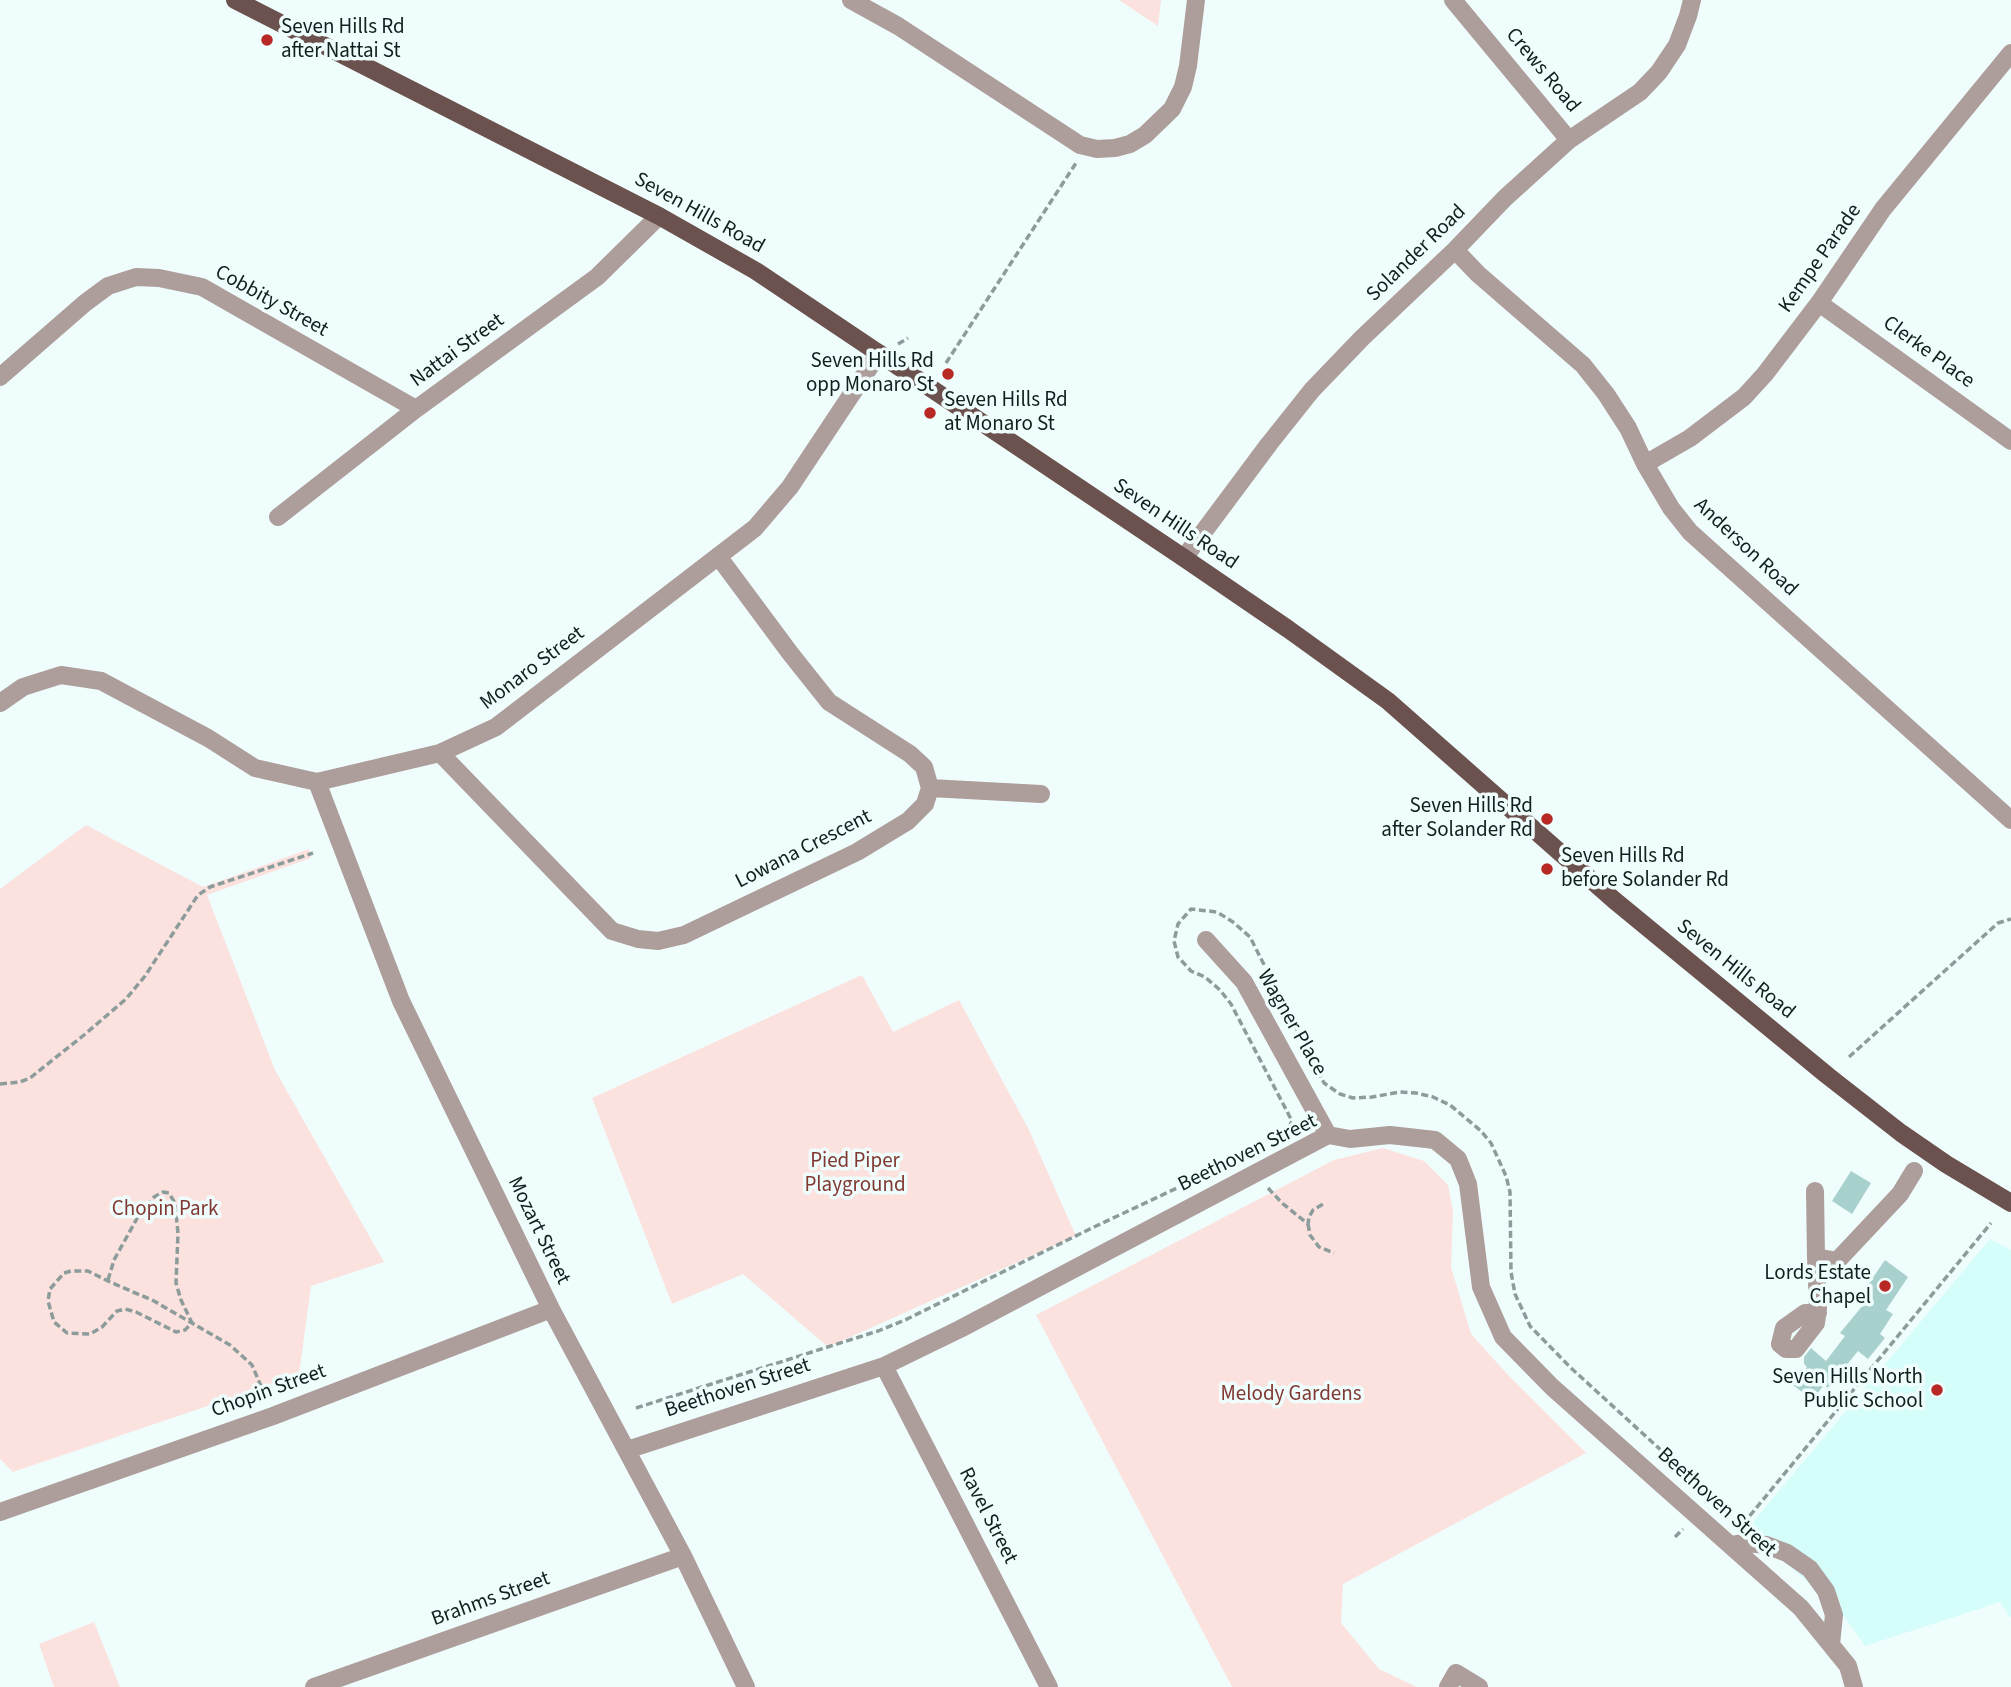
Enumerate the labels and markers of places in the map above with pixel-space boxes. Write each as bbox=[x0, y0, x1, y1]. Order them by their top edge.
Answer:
place label: Seven Hills Rd after Nattai St bbox=[281, 15, 405, 65]
marker: Seven Hills Rd after Nattai St bbox=[259, 32, 275, 48]
place label: Seven Hills Rd opp Monaro St bbox=[806, 349, 934, 399]
marker: Seven Hills Rd opp Monaro St bbox=[940, 366, 956, 382]
place label: Seven Hills Rd at Monaro St bbox=[944, 388, 1068, 438]
marker: Seven Hills Rd at Monaro St bbox=[922, 405, 938, 421]
place label: Seven Hills Rd after Solander Rd bbox=[1381, 794, 1533, 844]
marker: Seven Hills Rd after Solander Rd bbox=[1539, 811, 1555, 827]
place label: Seven Hills Rd before Solander Rd bbox=[1561, 844, 1729, 894]
marker: Seven Hills Rd before Solander Rd bbox=[1539, 861, 1555, 877]
place label: Lords Estate Chapel bbox=[1764, 1261, 1871, 1311]
marker: Lords Estate Chapel bbox=[1877, 1278, 1893, 1294]
place label: Seven Hills North Public School bbox=[1772, 1365, 1923, 1415]
marker: Seven Hills North Public School bbox=[1929, 1382, 1945, 1398]

